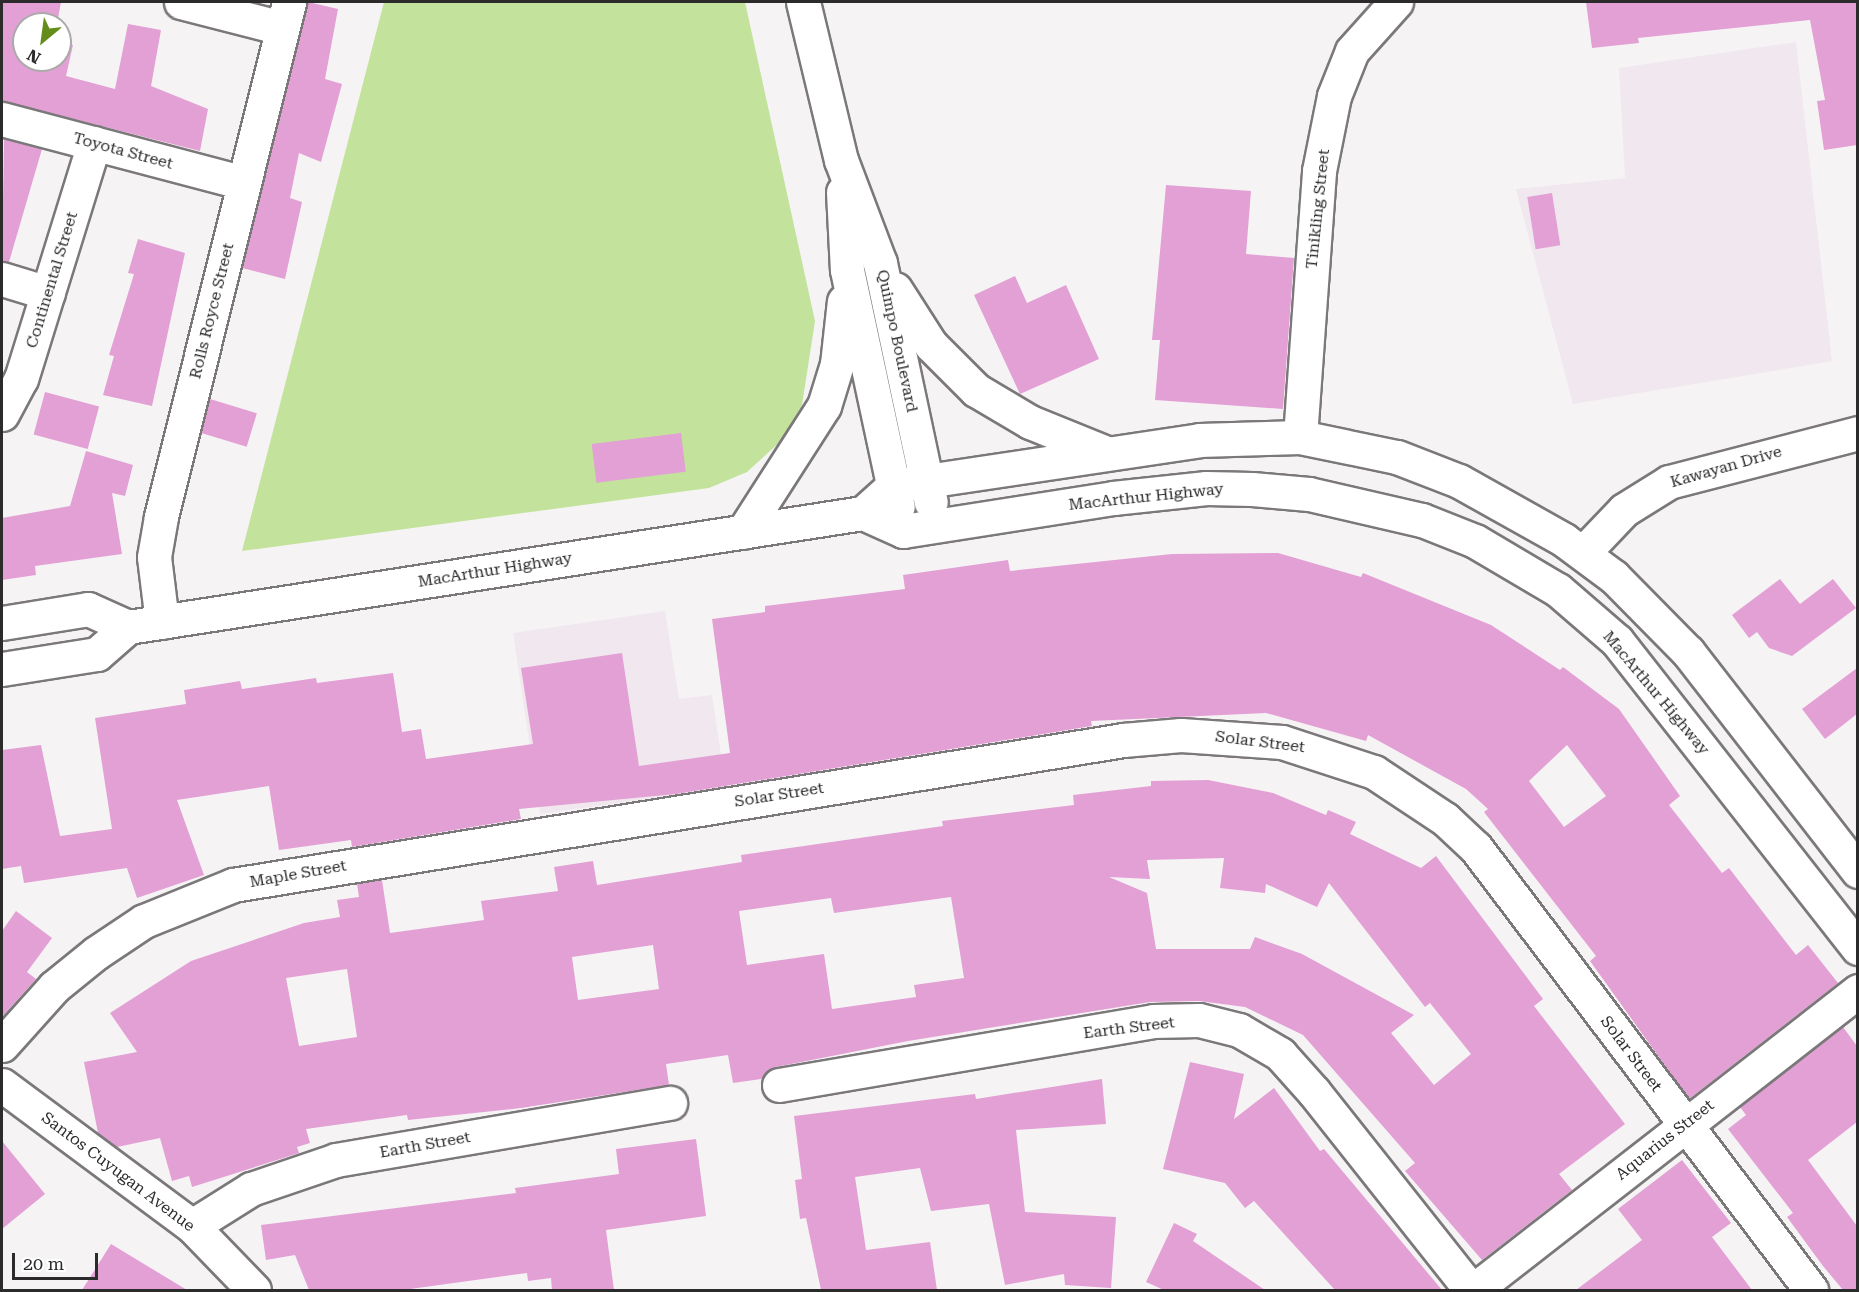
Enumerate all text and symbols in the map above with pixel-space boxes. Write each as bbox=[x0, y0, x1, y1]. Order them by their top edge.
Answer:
north arrow bbox=[12, 12, 72, 72]
text: N bbox=[24, 45, 44, 68]
street label: Toyota Street bbox=[71, 128, 175, 174]
street label: Tinikling Street bbox=[1302, 148, 1334, 270]
street label: Continental Street bbox=[22, 209, 82, 351]
street label: Rolls Royce Street bbox=[186, 241, 238, 381]
street label: Quimpo Boulevard bbox=[873, 268, 921, 414]
street label: Kawayan Drive bbox=[1668, 442, 1784, 492]
street label: MacArthur Highway bbox=[1068, 479, 1224, 515]
street label: MacArthur Highway bbox=[417, 548, 573, 592]
street label: MacArthur Highway bbox=[1599, 627, 1713, 759]
street label: Solar Street bbox=[1214, 727, 1306, 757]
street label: Solar Street bbox=[733, 778, 825, 812]
street label: Maple Street bbox=[248, 856, 348, 892]
street label: Solar Street bbox=[1596, 1012, 1666, 1096]
street label: Earth Street bbox=[1082, 1013, 1176, 1043]
street label: Aquarius Street bbox=[1612, 1096, 1718, 1184]
street label: Santos Cuyugan Avenue bbox=[38, 1108, 198, 1236]
street label: Earth Street bbox=[378, 1128, 472, 1162]
scale bar bbox=[15, 1241, 100, 1279]
text: 20 m bbox=[23, 1253, 64, 1274]

